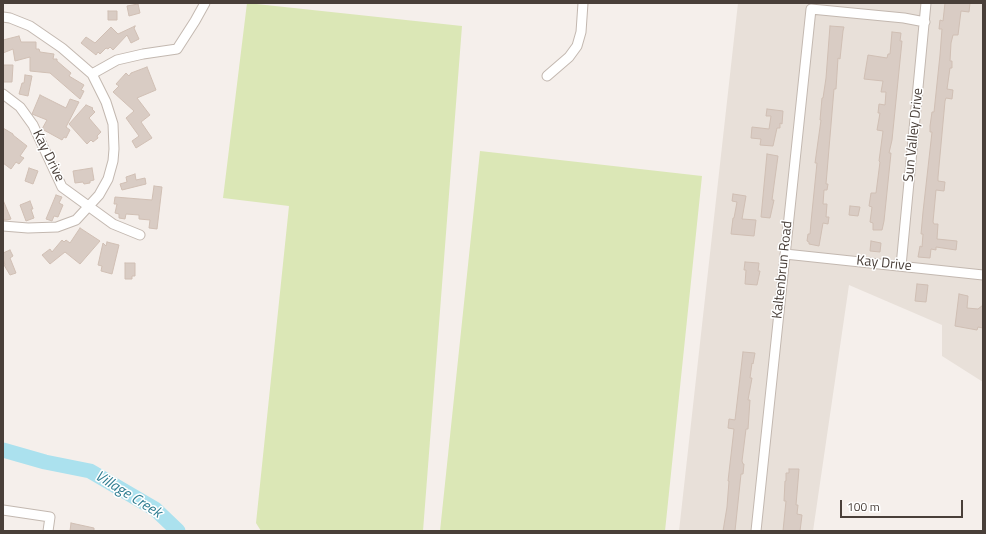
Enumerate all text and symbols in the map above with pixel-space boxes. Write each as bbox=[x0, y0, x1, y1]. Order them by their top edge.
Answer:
street label: Sun Valley Drive bbox=[901, 87, 927, 183]
street label: Kay Drive bbox=[28, 127, 68, 185]
street label: Kaltenbrun Road bbox=[770, 220, 796, 320]
street label: Kay Drive bbox=[856, 253, 912, 275]
water label: Village Creek bbox=[91, 467, 165, 523]
scale bar bbox=[842, 492, 965, 518]
text: 100 m bbox=[847, 497, 880, 516]

